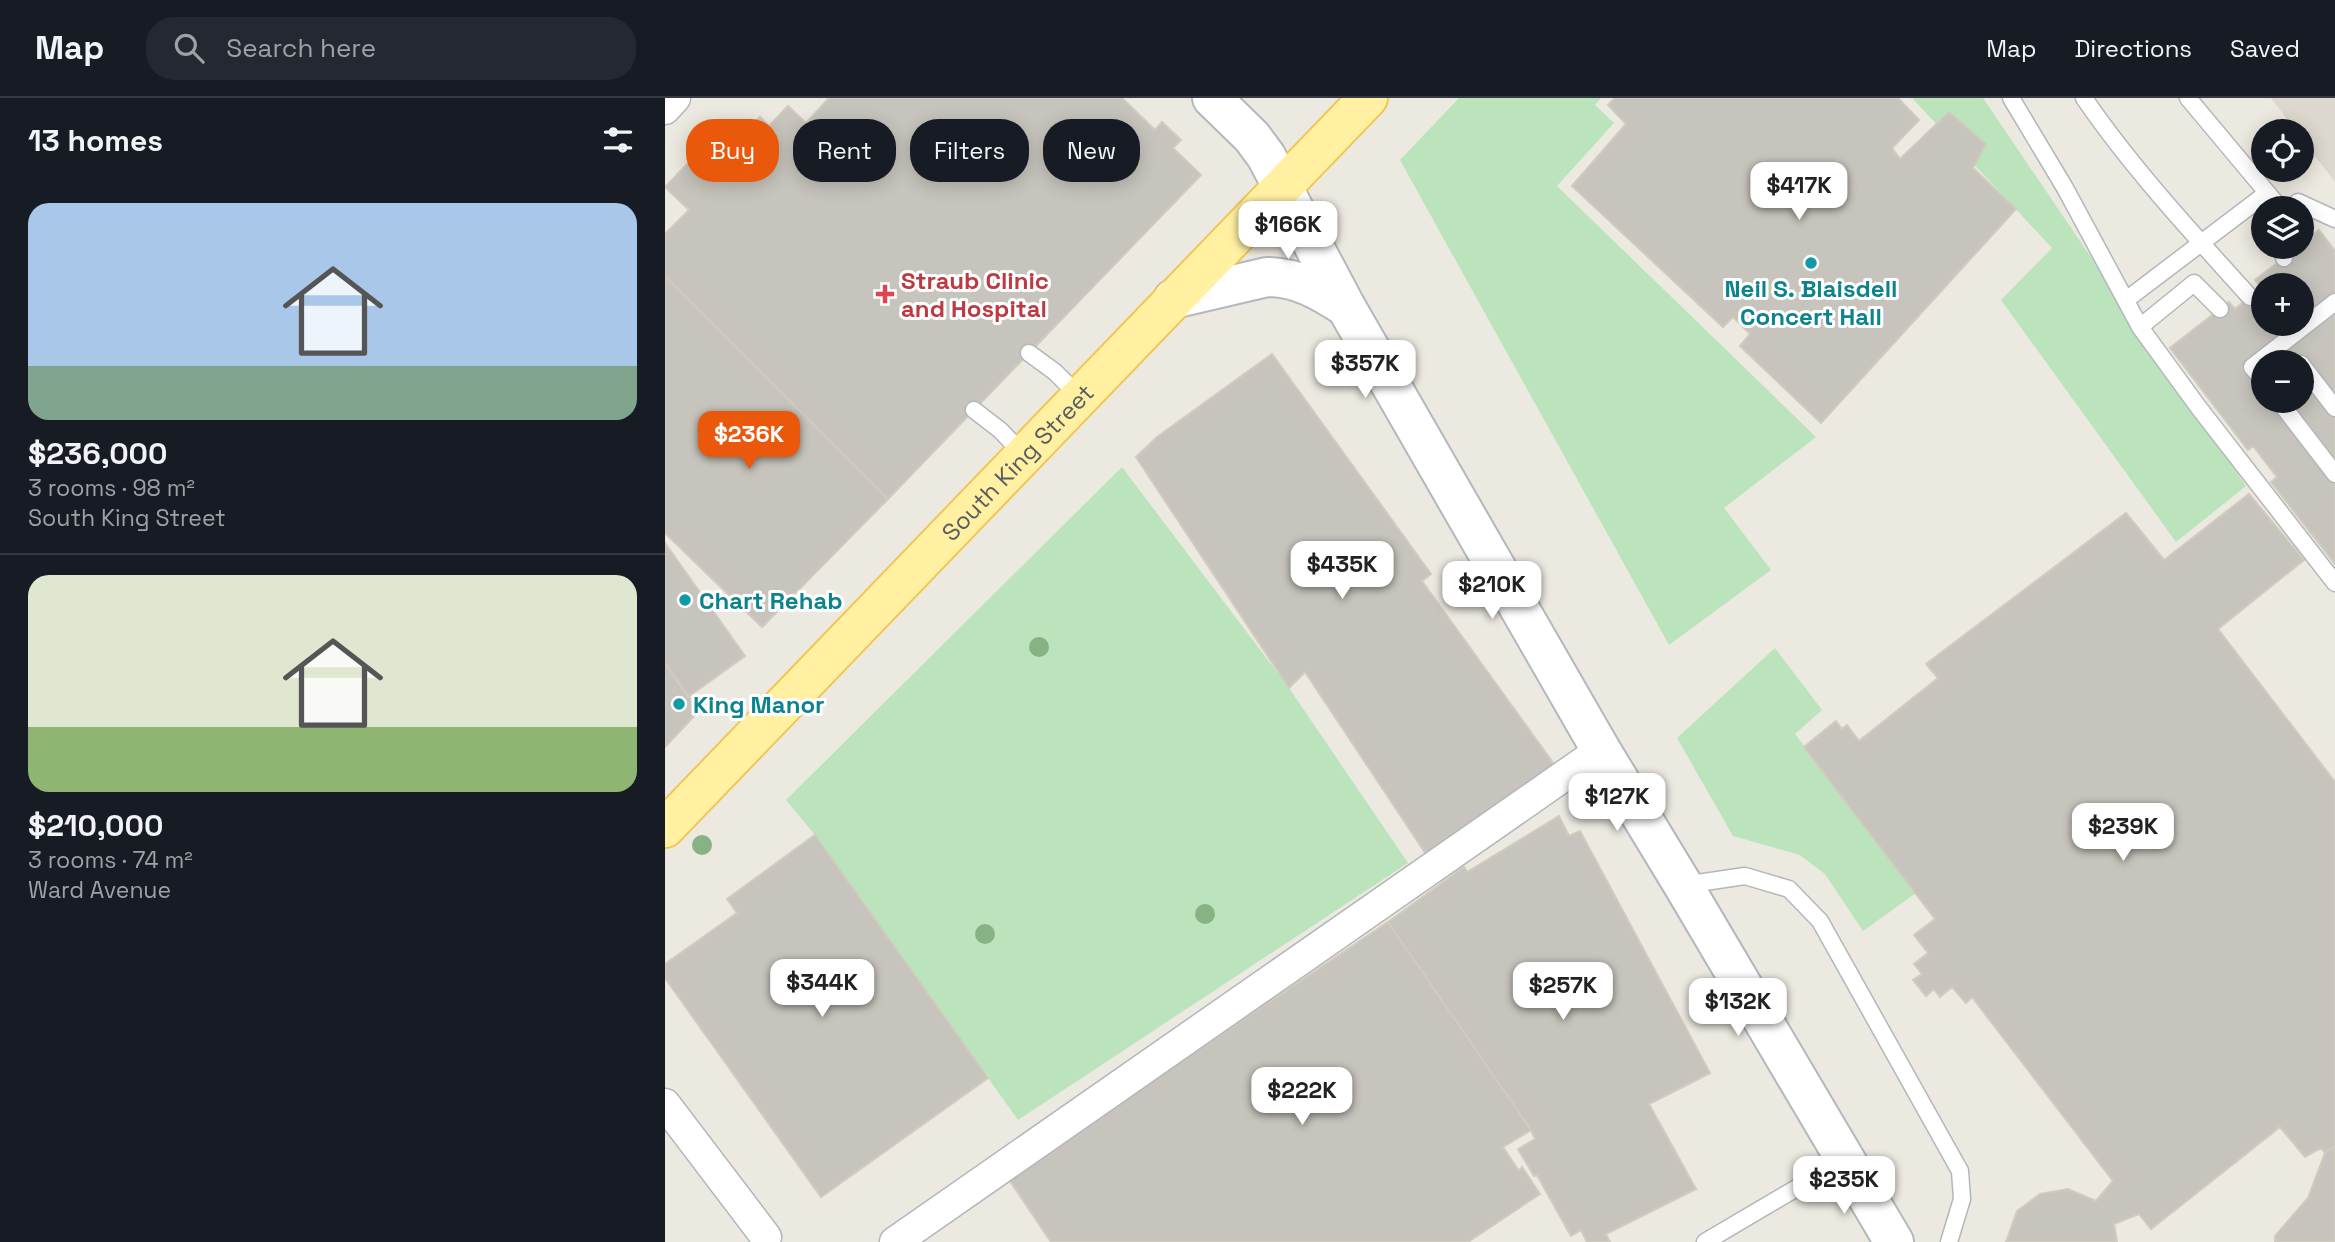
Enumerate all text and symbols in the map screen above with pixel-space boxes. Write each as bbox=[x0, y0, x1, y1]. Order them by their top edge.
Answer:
search box bbox=[146, 17, 636, 80]
text: Map bbox=[35, 27, 104, 69]
icon: search bbox=[170, 29, 208, 67]
text: Search here bbox=[226, 31, 376, 65]
text: Map bbox=[1986, 33, 2036, 64]
text: Directions bbox=[2074, 33, 2192, 64]
text: Saved bbox=[2230, 33, 2300, 64]
chip: Buy bbox=[686, 119, 779, 182]
chip: Rent bbox=[793, 119, 896, 182]
chip: Filters bbox=[910, 119, 1029, 182]
chip: New bbox=[1043, 119, 1140, 182]
map controls bbox=[2251, 119, 2314, 413]
button: locate bbox=[2251, 119, 2314, 182]
text: 13 homes bbox=[28, 121, 163, 160]
icon: filters bbox=[599, 121, 637, 159]
pin: $417K bbox=[1750, 162, 1848, 222]
text: $417K bbox=[1766, 170, 1832, 200]
button: layers bbox=[2251, 196, 2314, 259]
pin: $166K bbox=[1239, 202, 1337, 261]
text: $166K bbox=[1254, 209, 1322, 239]
icon: home bbox=[270, 248, 396, 374]
marker: Neil S. Blaisdell Concert Hall bbox=[1803, 255, 1819, 271]
place label: Straub Clinic and Hospital bbox=[901, 265, 1049, 324]
place label: Neil S. Blaisdell Concert Hall bbox=[1725, 273, 1897, 332]
button: + bbox=[2251, 273, 2314, 336]
marker: Straub Clinic and Hospital bbox=[875, 284, 895, 304]
pin: $357K bbox=[1316, 341, 1414, 400]
text: $357K bbox=[1331, 348, 1399, 378]
button: − bbox=[2251, 350, 2314, 413]
street label: South King Street bbox=[935, 377, 1100, 547]
pin: $236K bbox=[700, 412, 798, 471]
text: $236K bbox=[714, 419, 784, 449]
text: $236,000 bbox=[28, 434, 168, 473]
text: 3 rooms · 98 m² bbox=[28, 473, 195, 503]
text: South King Street bbox=[28, 503, 226, 533]
pin: $435K bbox=[1293, 542, 1391, 601]
text: $435K bbox=[1307, 549, 1377, 579]
pin: $210K bbox=[1443, 561, 1541, 621]
text: $210K bbox=[1458, 569, 1526, 599]
place label: Chart Rehab bbox=[699, 585, 843, 616]
marker: Chart Rehab bbox=[677, 592, 693, 608]
icon: home bbox=[270, 620, 396, 746]
place label: King Manor bbox=[693, 689, 825, 720]
marker: King Manor bbox=[671, 696, 687, 712]
pin: $127K bbox=[1568, 774, 1666, 833]
text: $127K bbox=[1585, 781, 1649, 811]
pin: $239K bbox=[2074, 804, 2172, 863]
text: $210,000 bbox=[28, 806, 163, 845]
text: $239K bbox=[2088, 811, 2158, 841]
text: 3 rooms · 74 m² bbox=[28, 845, 193, 875]
text: Ward Avenue bbox=[28, 875, 171, 905]
pin: $344K bbox=[773, 960, 871, 1019]
pin: $257K bbox=[1514, 962, 1612, 1022]
text: $344K bbox=[786, 967, 858, 997]
text: $257K bbox=[1529, 970, 1597, 1000]
pin: $132K bbox=[1689, 978, 1787, 1038]
text: $132K bbox=[1705, 986, 1771, 1016]
pin: $222K bbox=[1253, 1068, 1351, 1127]
text: $222K bbox=[1267, 1075, 1337, 1105]
pin: $235K bbox=[1795, 1156, 1893, 1216]
text: $235K bbox=[1809, 1164, 1879, 1194]

